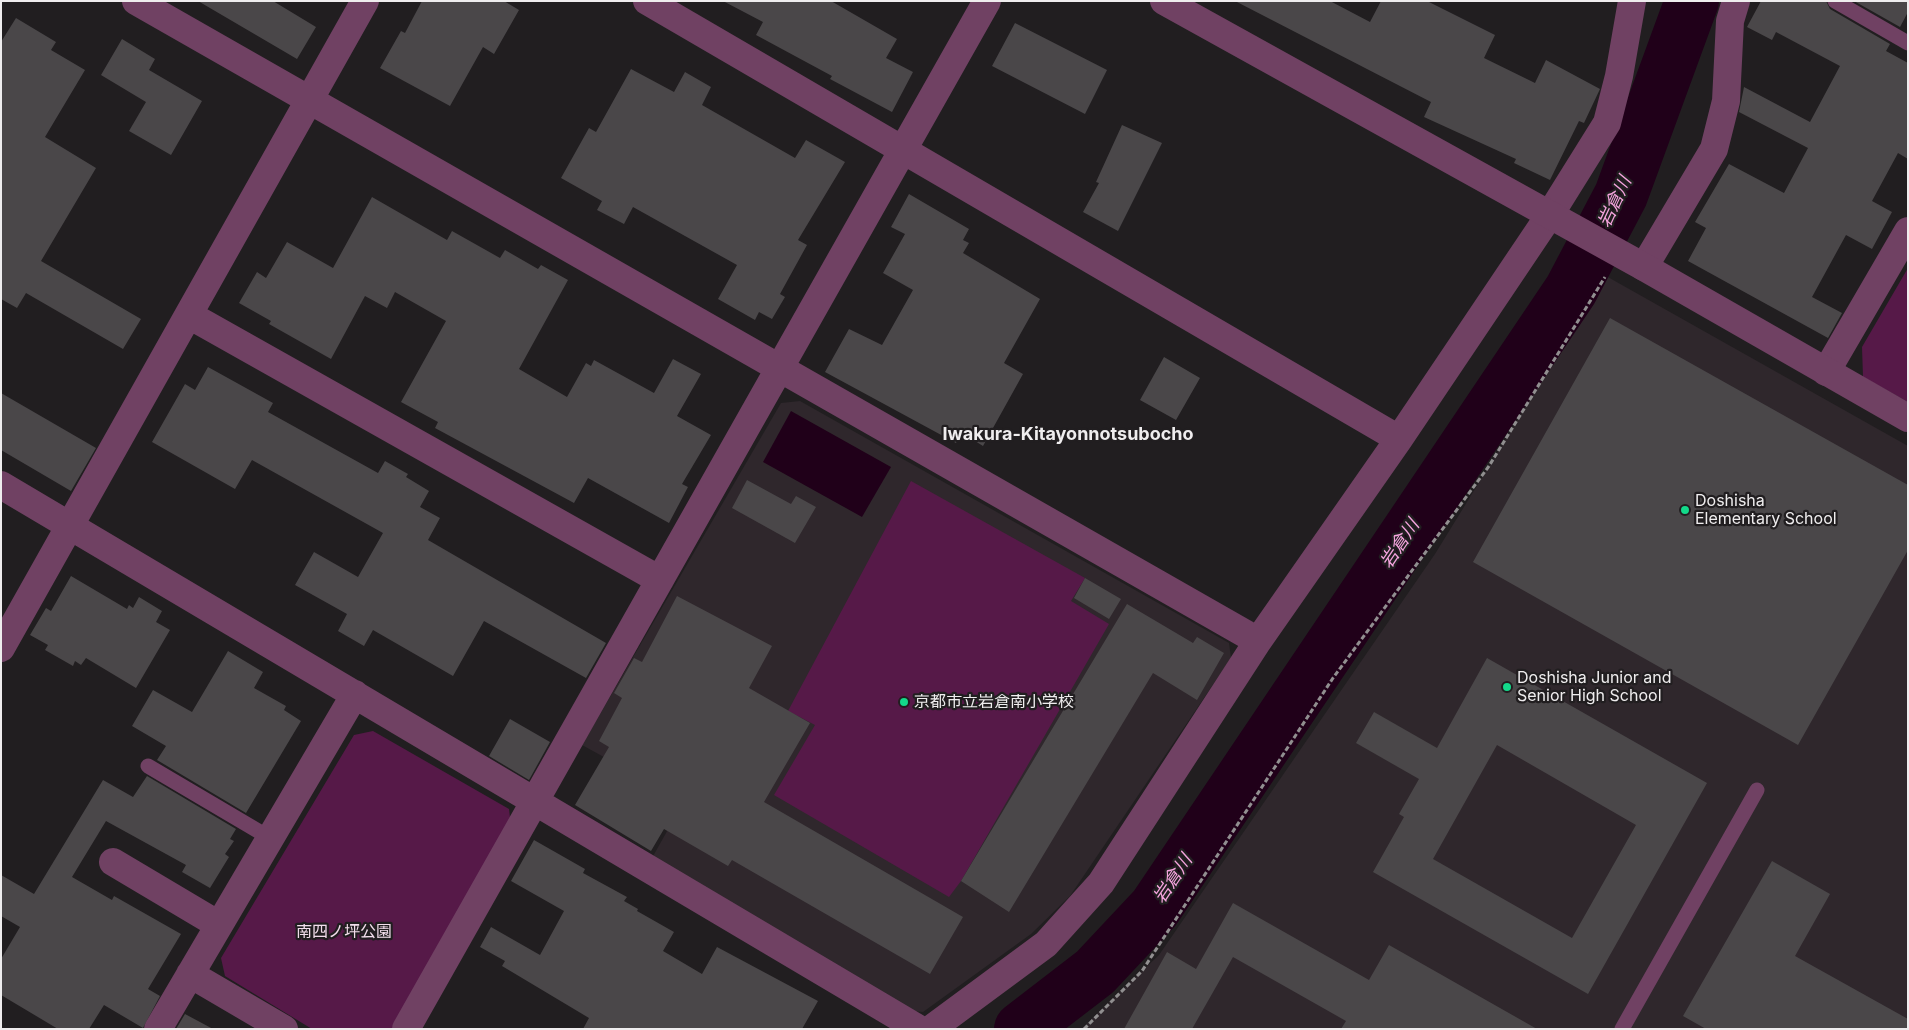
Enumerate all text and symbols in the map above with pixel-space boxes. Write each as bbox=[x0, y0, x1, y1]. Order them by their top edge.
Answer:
water label: 岩倉川 bbox=[1594, 173, 1636, 231]
district label: Iwakura-Kitayonnotsubocho bbox=[942, 424, 1194, 446]
place label: Doshisha Elementary School bbox=[1695, 491, 1837, 529]
marker: Doshisha Elementary School bbox=[1679, 504, 1691, 516]
water label: 岩倉川 bbox=[1376, 516, 1424, 572]
place label: Doshisha Junior and Senior High School bbox=[1517, 668, 1672, 706]
marker: Doshisha Junior and Senior High School bbox=[1501, 681, 1513, 693]
place label: 京都市立岩倉南小学校 bbox=[914, 692, 1074, 712]
marker: 京都市立岩倉南小学校 bbox=[898, 696, 910, 708]
water label: 岩倉川 bbox=[1149, 851, 1197, 907]
park label: 南四ノ坪公園 bbox=[296, 922, 392, 942]

